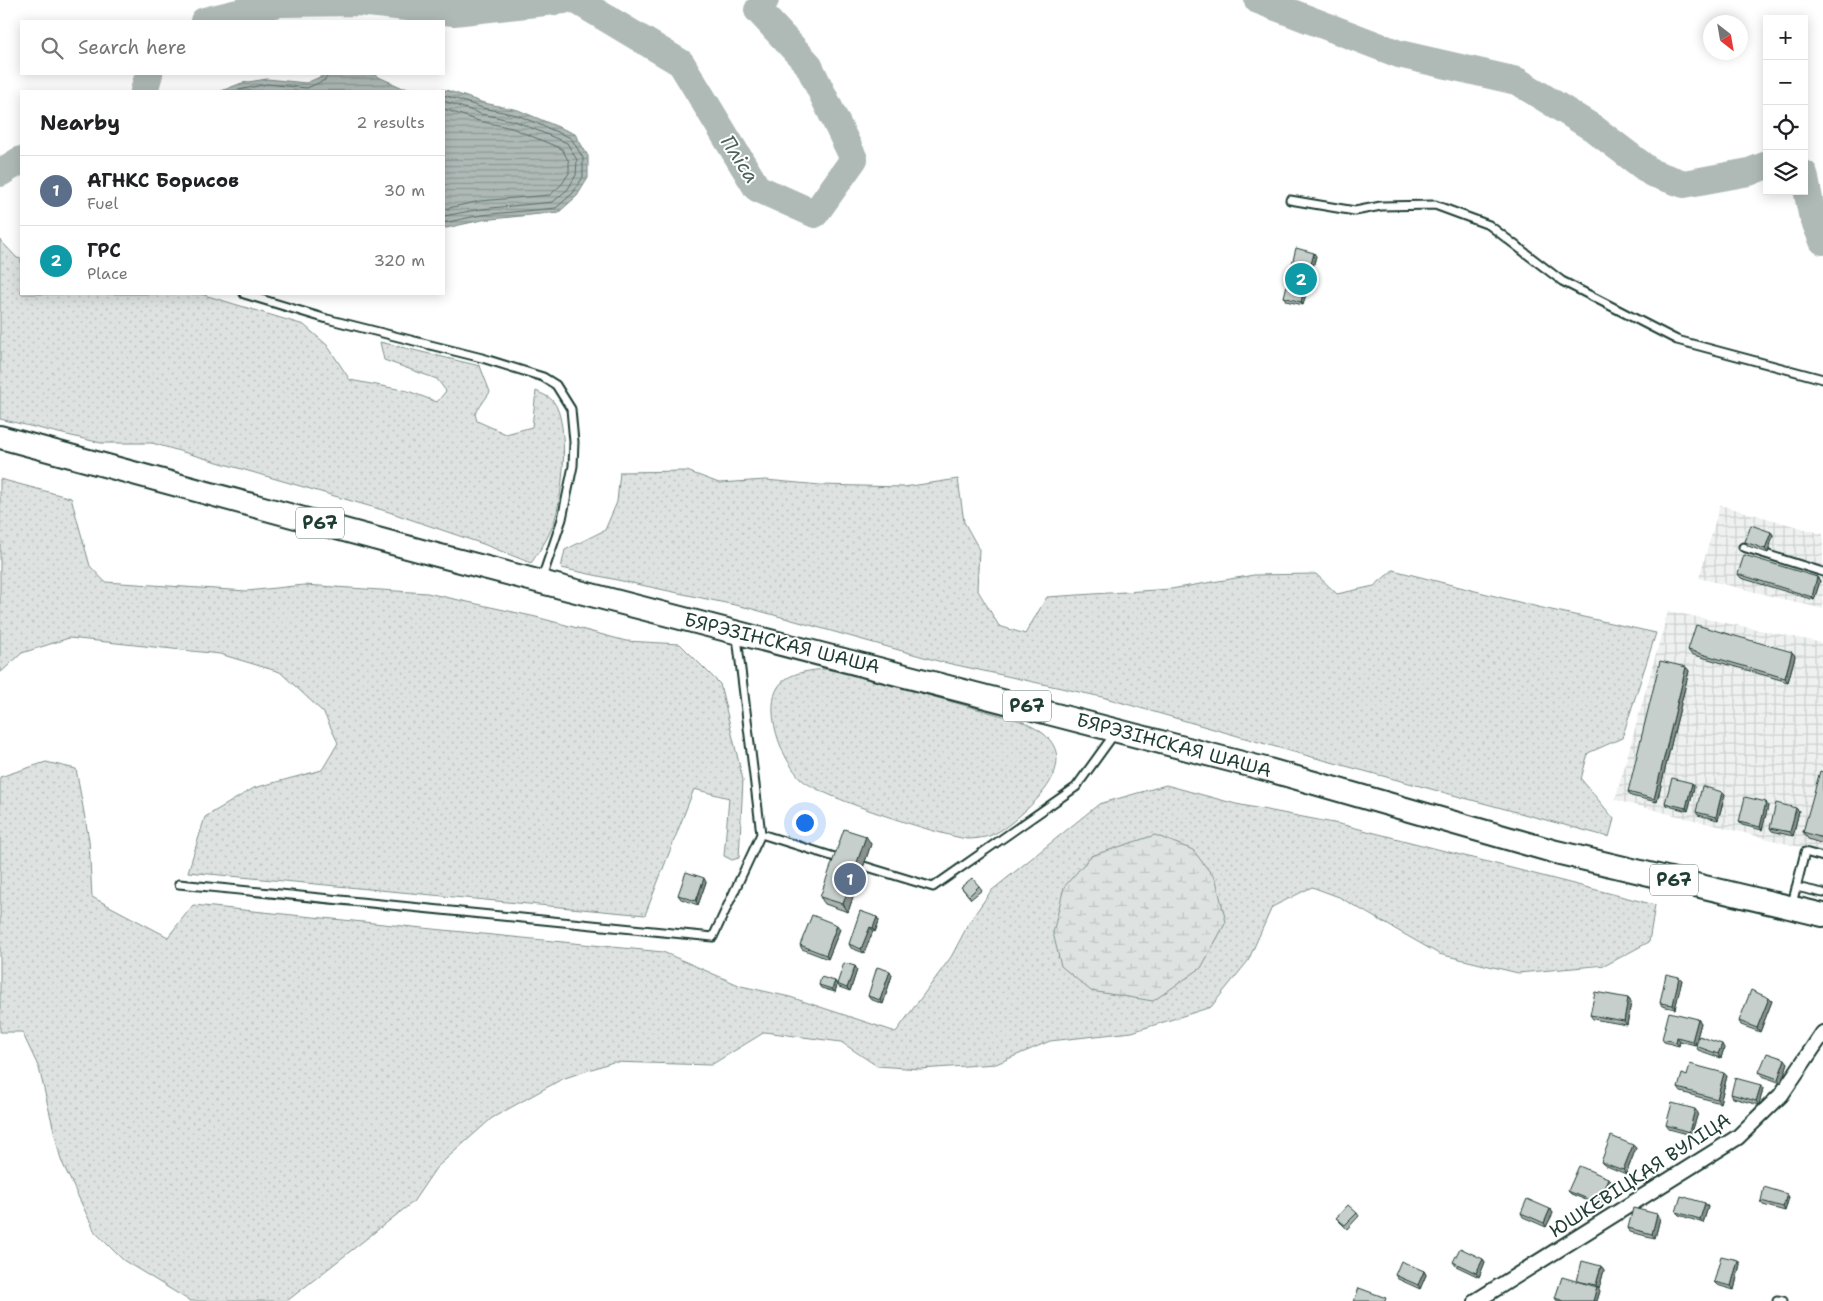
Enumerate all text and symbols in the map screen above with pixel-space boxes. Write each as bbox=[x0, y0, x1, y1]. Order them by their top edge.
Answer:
north arrow bbox=[1703, 15, 1748, 60]
map controls bbox=[1763, 15, 1808, 195]
button: + bbox=[1763, 15, 1808, 60]
search box bbox=[20, 20, 445, 75]
icon: search bbox=[38, 34, 66, 62]
text: Search here bbox=[78, 35, 187, 60]
button: − bbox=[1763, 60, 1808, 105]
button: locate bbox=[1763, 105, 1808, 150]
text: Nearby bbox=[40, 109, 120, 137]
text: 2 results bbox=[356, 112, 425, 133]
water label: Пліса bbox=[715, 130, 765, 188]
button: layers bbox=[1763, 150, 1808, 195]
text: АГНКС Борисов bbox=[87, 168, 239, 193]
text: 1 bbox=[52, 180, 60, 201]
text: 30 m bbox=[384, 180, 425, 201]
text: Fuel bbox=[87, 193, 118, 214]
text: ГРС bbox=[87, 238, 121, 263]
text: 2 bbox=[50, 250, 62, 271]
text: 320 m bbox=[374, 250, 425, 271]
pin: 2 bbox=[1285, 260, 1317, 298]
text: Place bbox=[87, 263, 128, 284]
road number: Р67 bbox=[296, 508, 344, 538]
street label: БЯРЭЗІНСКАЯ ШАША bbox=[682, 607, 883, 679]
road number: Р67 bbox=[1003, 690, 1051, 721]
street label: БЯРЭЗІНСКАЯ ШАША bbox=[1074, 707, 1274, 783]
your location bbox=[792, 810, 818, 836]
pin: 1 bbox=[834, 860, 866, 898]
road number: Р67 bbox=[1650, 864, 1698, 896]
street label: ЮШКЕВІЦКАЯ ВУЛІЦА bbox=[1545, 1107, 1735, 1243]

